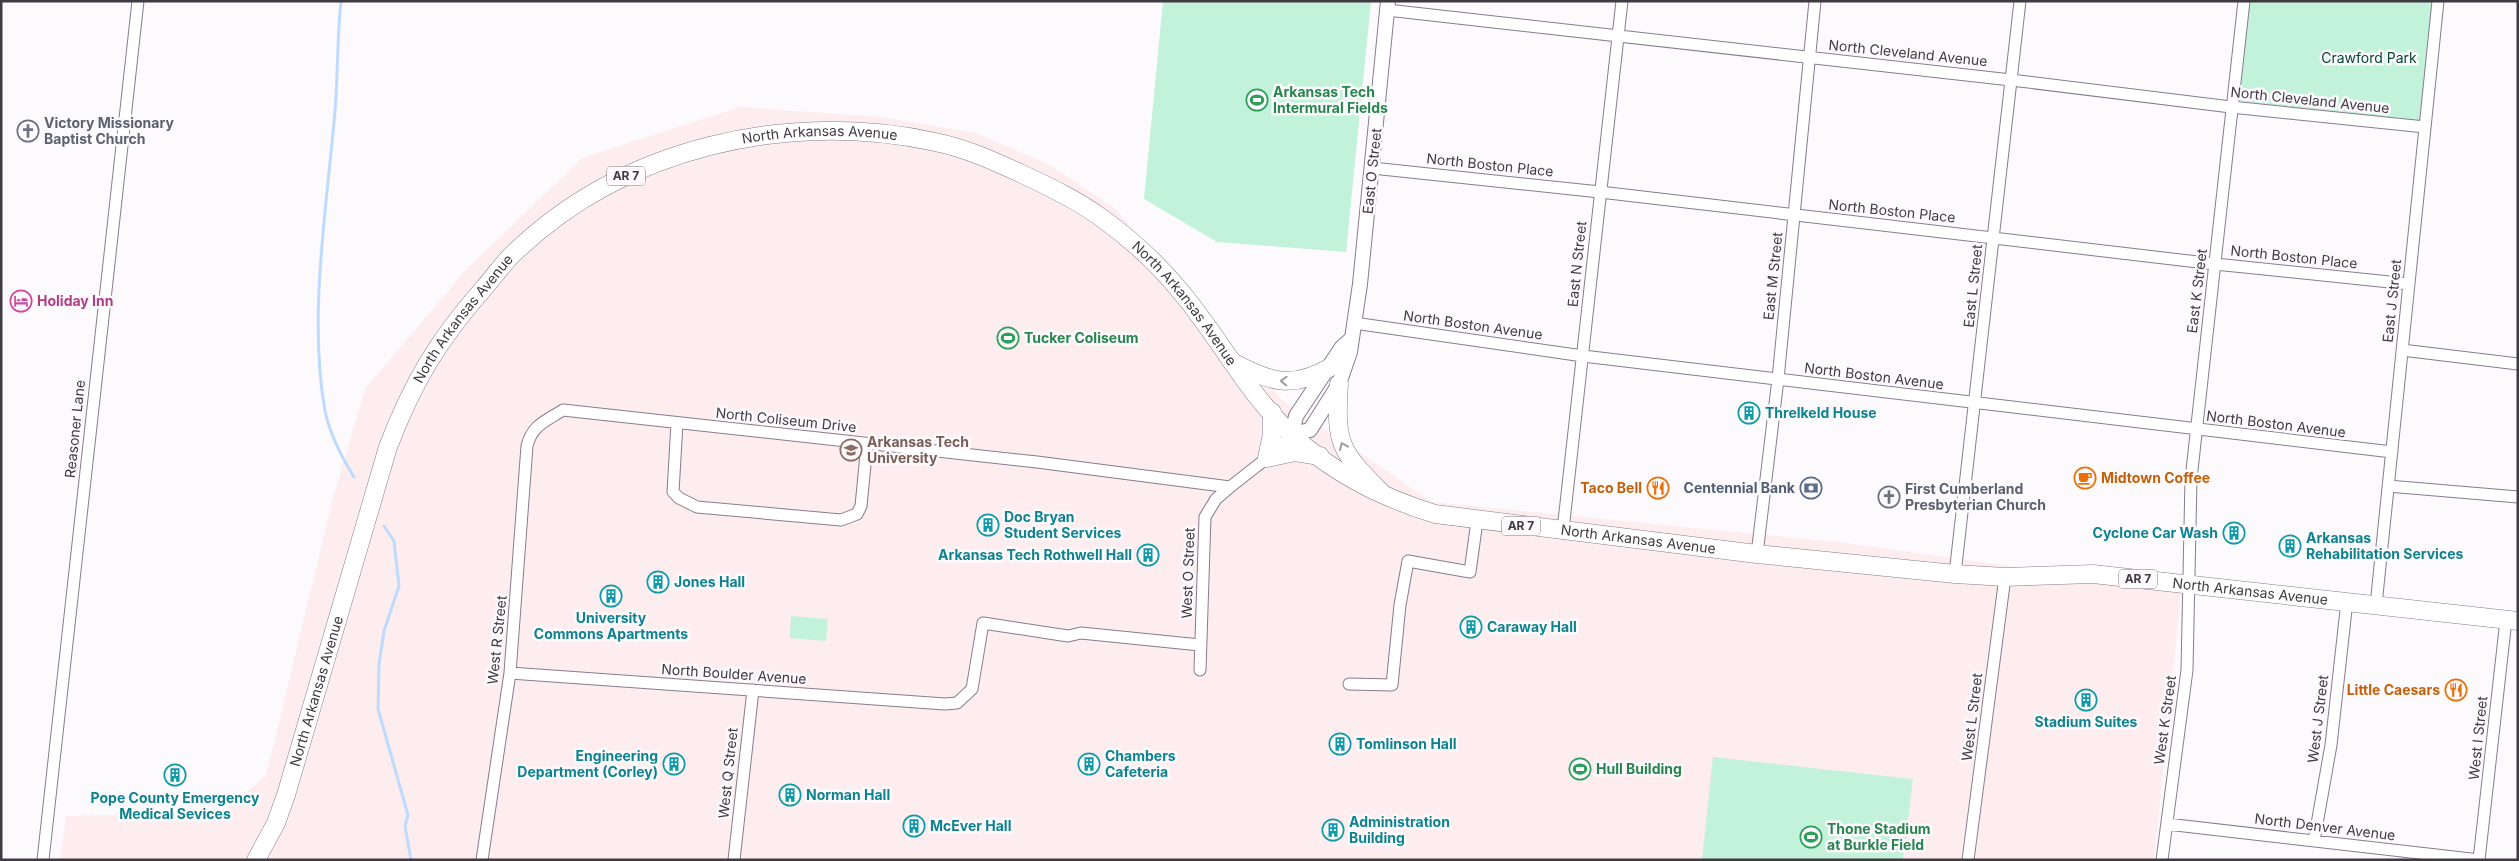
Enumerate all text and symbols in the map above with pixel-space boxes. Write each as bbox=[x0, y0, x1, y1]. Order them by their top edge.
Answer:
street label: North Cleveland Avenue bbox=[1828, 36, 1988, 69]
park label: Crawford Park bbox=[2321, 49, 2417, 66]
place label: Arkansas Tech Intermural Fields bbox=[1273, 83, 1388, 116]
street label: North Cleveland Avenue bbox=[2230, 83, 2390, 116]
sports icon: Arkansas Tech Intermural Fields bbox=[1245, 88, 1269, 112]
place label: Victory Missionary Baptist Church bbox=[44, 114, 174, 147]
church icon: Victory Missionary Baptist Church bbox=[16, 119, 40, 143]
street label: North Arkansas Avenue bbox=[740, 122, 899, 147]
street label: East O Street bbox=[1359, 127, 1385, 215]
street label: North Boston Place bbox=[1426, 149, 1554, 180]
road number: AR 7 bbox=[607, 167, 645, 186]
street label: North Boston Place bbox=[1828, 195, 1956, 226]
street label: East N Street bbox=[1564, 220, 1590, 308]
street label: East M Street bbox=[1759, 231, 1786, 321]
street label: North Arkansas Avenue bbox=[1129, 237, 1241, 368]
street label: North Boston Place bbox=[2230, 241, 2358, 272]
street label: East L Street bbox=[1960, 243, 1985, 328]
street label: East K Street bbox=[2183, 247, 2210, 334]
street label: North Arkansas Avenue bbox=[409, 251, 516, 386]
street label: East J Street bbox=[2379, 258, 2404, 343]
hotel icon: Holiday Inn bbox=[9, 289, 33, 313]
place label: Holiday Inn bbox=[37, 292, 113, 309]
street label: North Boston Avenue bbox=[1402, 306, 1544, 343]
sports icon: Tucker Coliseum bbox=[996, 326, 1020, 350]
place label: Tucker Coliseum bbox=[1024, 329, 1139, 346]
street label: North Boston Avenue bbox=[1803, 359, 1945, 392]
one-way arrow bbox=[1279, 376, 1287, 386]
street label: Reasoner Lane bbox=[61, 379, 88, 479]
building icon: Threlkeld House bbox=[1737, 401, 1761, 425]
street label: North Coliseum Drive bbox=[715, 404, 857, 435]
place label: Threlkeld House bbox=[1765, 404, 1877, 421]
street label: North Boston Avenue bbox=[2205, 407, 2347, 440]
place label: Arkansas Tech University bbox=[867, 433, 969, 466]
school or university icon: Arkansas Tech University bbox=[839, 438, 863, 462]
one-way arrow bbox=[1339, 442, 1349, 450]
cafe icon: Midtown Coffee bbox=[2073, 466, 2097, 490]
place label: Midtown Coffee bbox=[2101, 469, 2210, 486]
restaurant icon: Taco Bell bbox=[1646, 476, 1670, 500]
bank icon: Centennial Bank bbox=[1799, 476, 1823, 500]
place label: Taco Bell bbox=[1580, 479, 1642, 496]
place label: Centennial Bank bbox=[1684, 479, 1796, 496]
place label: First Cumberland Presbyterian Church bbox=[1905, 480, 2046, 513]
church icon: First Cumberland Presbyterian Church bbox=[1877, 485, 1901, 509]
place label: Doc Bryan Student Services bbox=[1004, 508, 1122, 541]
building icon: Doc Bryan Student Services bbox=[976, 513, 1000, 537]
road number: AR 7 bbox=[1502, 516, 1540, 536]
street label: North Arkansas Avenue bbox=[1560, 521, 1717, 557]
building icon: Cyclone Car Wash bbox=[2222, 521, 2246, 545]
place label: Cyclone Car Wash bbox=[2092, 524, 2218, 541]
street label: West O Street bbox=[1177, 527, 1198, 619]
place label: Arkansas Rehabilitation Services bbox=[2306, 529, 2463, 562]
building icon: Arkansas Rehabilitation Services bbox=[2278, 534, 2302, 558]
building icon: Arkansas Tech Rothwell Hall bbox=[1136, 543, 1160, 567]
place label: Arkansas Tech Rothwell Hall bbox=[938, 546, 1132, 563]
building icon: Jones Hall bbox=[646, 570, 670, 594]
road number: AR 7 bbox=[2119, 570, 2157, 588]
place label: Jones Hall bbox=[674, 573, 745, 590]
street label: North Arkansas Avenue bbox=[2172, 574, 2329, 608]
building icon: University Commons Apartments bbox=[599, 584, 623, 608]
street label: West R Street bbox=[483, 594, 510, 685]
place label: University Commons Apartments bbox=[534, 609, 688, 642]
street label: North Arkansas Avenue bbox=[286, 614, 346, 768]
building icon: Caraway Hall bbox=[1459, 615, 1483, 639]
place label: Caraway Hall bbox=[1487, 618, 1577, 635]
street label: North Boulder Avenue bbox=[661, 660, 807, 687]
street label: West L Street bbox=[1958, 672, 1985, 762]
street label: West K Street bbox=[2150, 674, 2179, 766]
street label: West J Street bbox=[2304, 674, 2331, 764]
restaurant icon: Little Caesars bbox=[2444, 678, 2468, 702]
place label: Little Caesars bbox=[2347, 681, 2440, 698]
building icon: Stadium Suites bbox=[2074, 688, 2098, 712]
street label: West I Street bbox=[2465, 695, 2490, 781]
place label: Stadium Suites bbox=[2035, 713, 2138, 730]
street label: West Q Street bbox=[714, 726, 741, 819]
building icon: Tomlinson Hall bbox=[1328, 732, 1352, 756]
place label: Tomlinson Hall bbox=[1356, 735, 1457, 752]
place label: Engineering Department (Corley) bbox=[517, 747, 658, 780]
place label: Chambers Cafeteria bbox=[1105, 747, 1176, 780]
building icon: Engineering Department (Corley) bbox=[662, 752, 686, 776]
building icon: Chambers Cafeteria bbox=[1077, 752, 1101, 776]
sports icon: Hull Building bbox=[1568, 757, 1592, 781]
place label: Hull Building bbox=[1596, 760, 1682, 777]
building icon: Pope County Emergency Medical Sevices bbox=[163, 763, 187, 787]
building icon: Norman Hall bbox=[778, 783, 802, 807]
place label: Norman Hall bbox=[806, 786, 890, 803]
place label: Pope County Emergency Medical Sevices bbox=[91, 789, 260, 822]
street label: North Denver Avenue bbox=[2254, 809, 2396, 844]
place label: Administration Building bbox=[1349, 813, 1450, 846]
building icon: McEver Hall bbox=[902, 814, 926, 838]
place label: McEver Hall bbox=[930, 817, 1011, 834]
building icon: Administration Building bbox=[1321, 818, 1345, 842]
place label: Thone Stadium at Burkle Field bbox=[1827, 820, 1931, 853]
sports icon: Thone Stadium at Burkle Field bbox=[1799, 825, 1823, 849]

